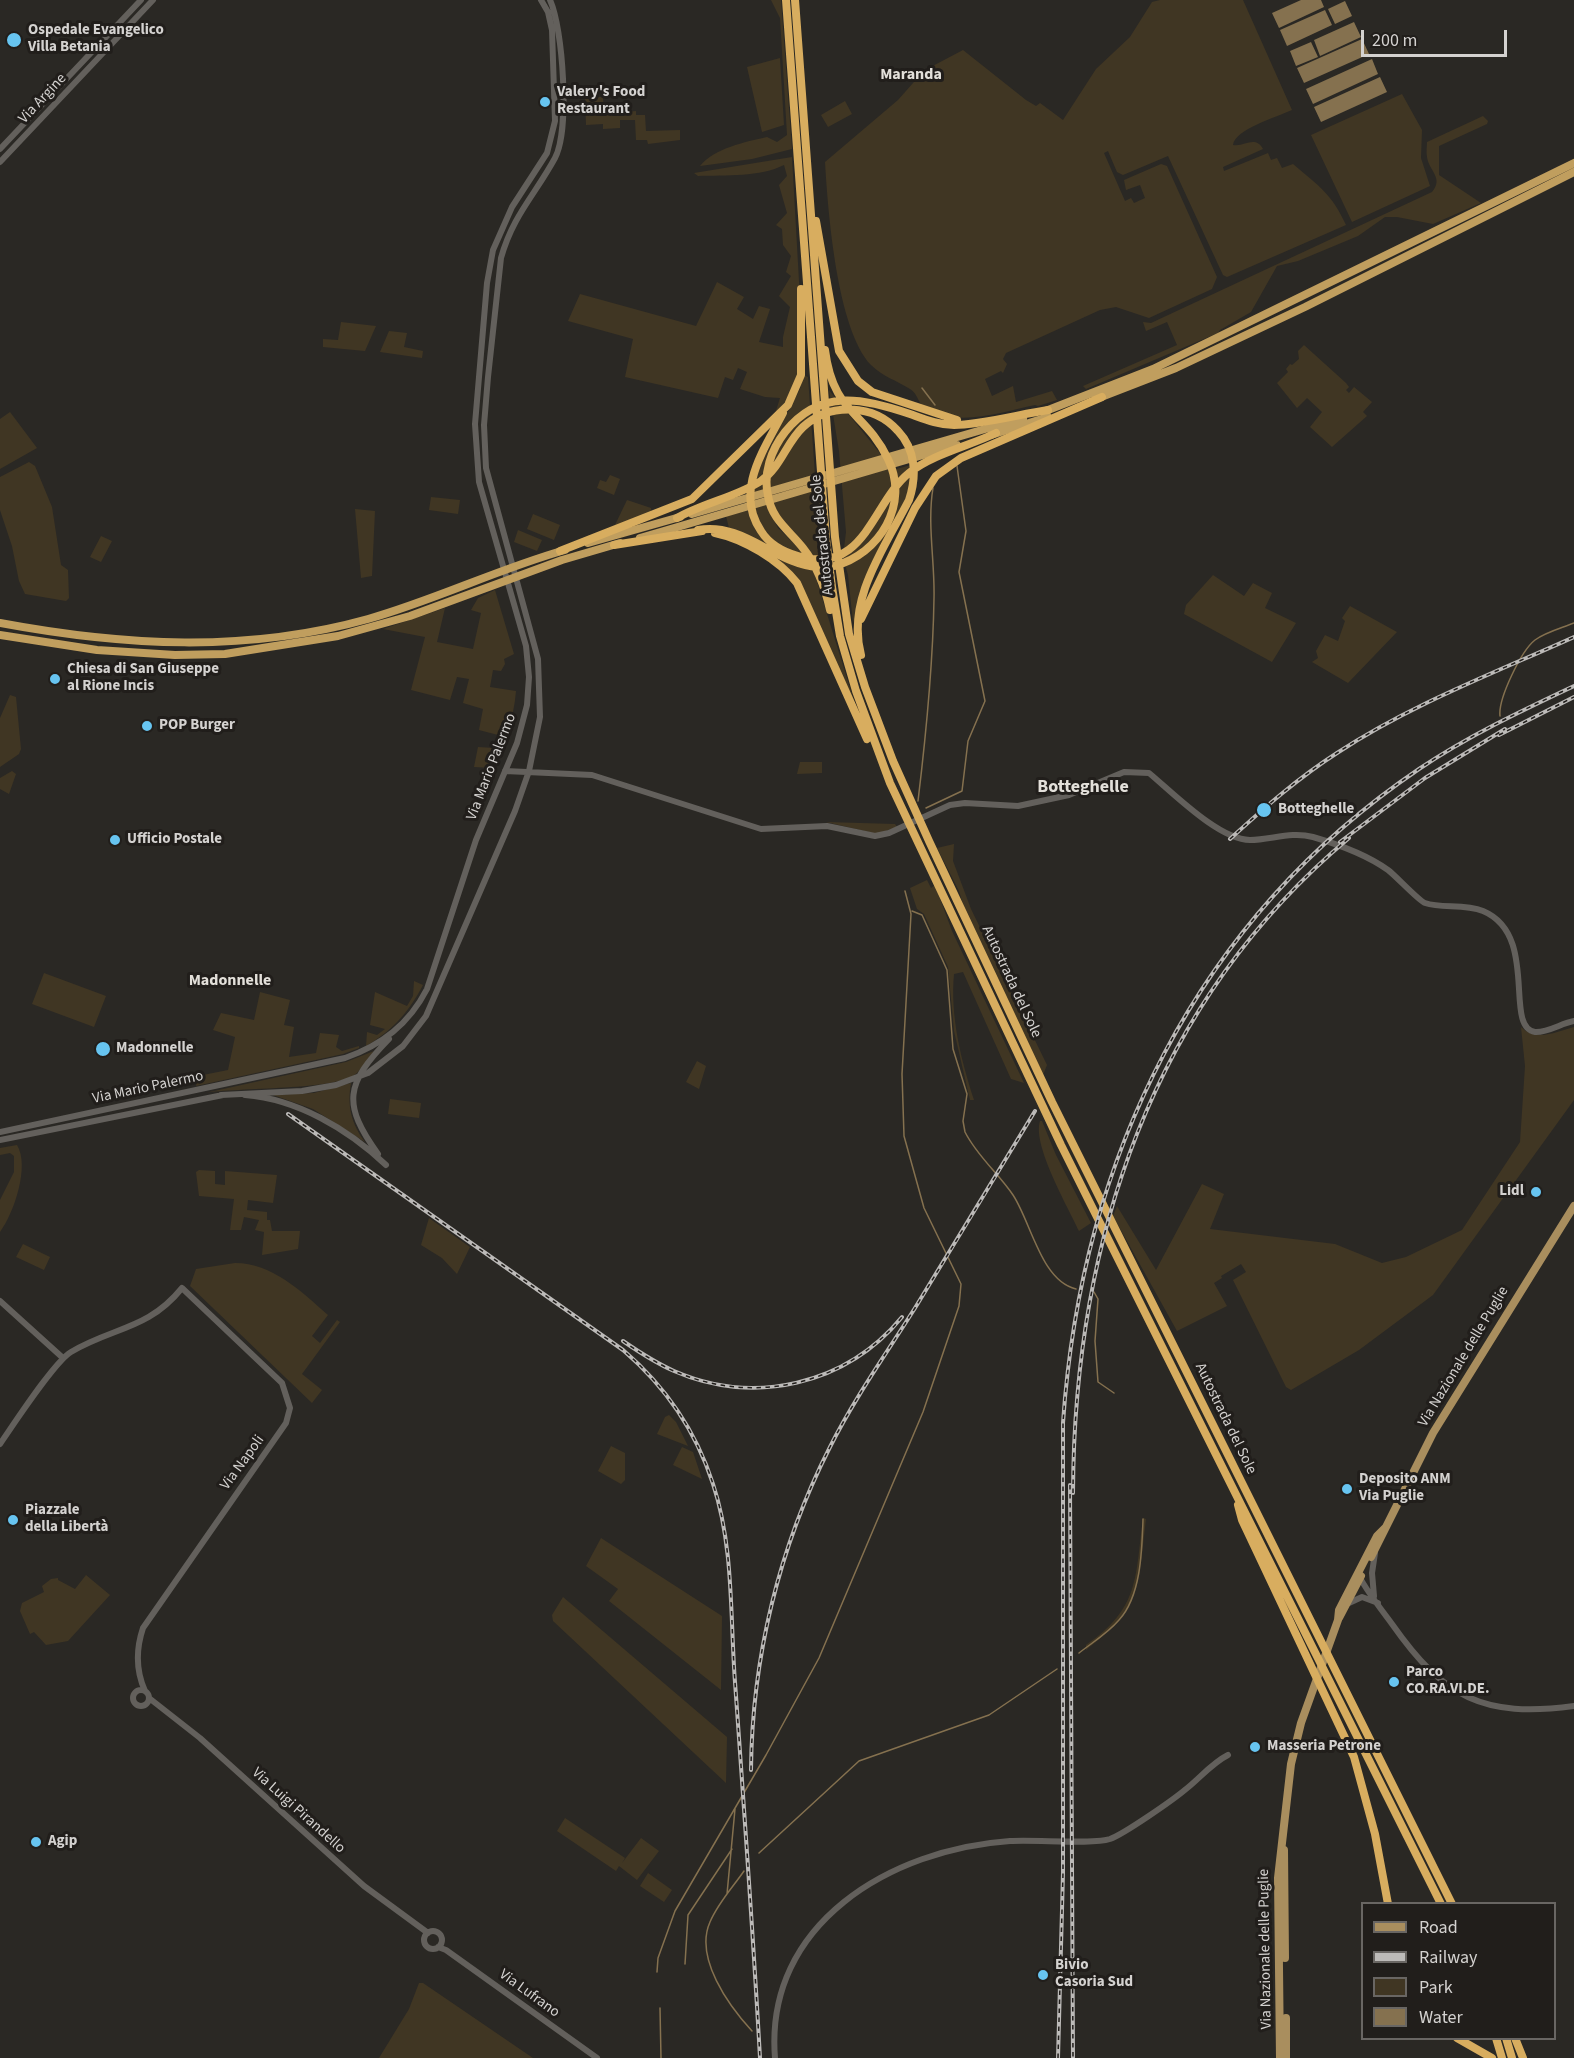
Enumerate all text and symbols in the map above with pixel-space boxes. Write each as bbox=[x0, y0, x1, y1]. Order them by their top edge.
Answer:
scale bar bbox=[1364, 18, 1510, 56]
place label: Ospedale Evangelico Villa Betania bbox=[28, 22, 164, 57]
text: 200 m bbox=[1372, 28, 1417, 53]
marker: Ospedale Evangelico Villa Betania bbox=[5, 31, 23, 49]
district label: Maranda bbox=[880, 65, 942, 85]
street label: Via Argine bbox=[15, 70, 71, 128]
place label: Valery's Food Restaurant bbox=[557, 84, 645, 119]
marker: Valery's Food Restaurant bbox=[538, 95, 552, 109]
street label: Autostrada del Sole bbox=[808, 474, 838, 596]
place label: Chiesa di San Giuseppe al Rione Incis bbox=[67, 661, 219, 696]
marker: Chiesa di San Giuseppe al Rione Incis bbox=[48, 672, 62, 686]
street label: Via Mario Palermo bbox=[463, 711, 521, 823]
place label: POP Burger bbox=[159, 717, 235, 735]
marker: POP Burger bbox=[140, 719, 154, 733]
district label: Botteghelle bbox=[1037, 777, 1129, 799]
marker: Botteghelle bbox=[1255, 801, 1273, 819]
place label: Botteghelle bbox=[1278, 801, 1354, 819]
place label: Ufficio Postale bbox=[127, 831, 222, 849]
marker: Ufficio Postale bbox=[108, 833, 122, 847]
street label: Autostrada del Sole bbox=[977, 923, 1045, 1041]
district label: Madonnelle bbox=[189, 971, 271, 991]
marker: Madonnelle bbox=[94, 1040, 112, 1058]
place label: Madonnelle bbox=[116, 1040, 194, 1058]
street label: Via Mario Palermo bbox=[91, 1067, 205, 1109]
place label: Lidl bbox=[1499, 1183, 1524, 1201]
marker: Lidl bbox=[1529, 1185, 1543, 1199]
street label: Via Nazionale delle Puglie bbox=[1415, 1284, 1513, 1430]
street label: Autostrada del Sole bbox=[1190, 1360, 1260, 1478]
street label: Via Napoli bbox=[217, 1432, 269, 1494]
place label: Deposito ANM Via Puglie bbox=[1359, 1471, 1451, 1506]
marker: Deposito ANM Via Puglie bbox=[1340, 1482, 1354, 1496]
place label: Piazzale della Libertà bbox=[25, 1502, 108, 1537]
marker: Piazzale della Libertà bbox=[6, 1513, 20, 1527]
place label: Parco CO.RA.VI.DE. bbox=[1406, 1664, 1490, 1699]
marker: Parco CO.RA.VI.DE. bbox=[1387, 1675, 1401, 1689]
place label: Masseria Petrone bbox=[1267, 1738, 1381, 1756]
marker: Masseria Petrone bbox=[1248, 1740, 1262, 1754]
street label: Via Luigi Pirandello bbox=[248, 1764, 348, 1858]
place label: Agip bbox=[48, 1833, 77, 1851]
marker: Agip bbox=[29, 1835, 43, 1849]
street label: Via Nazionale delle Puglie bbox=[1256, 1869, 1276, 2029]
legend bbox=[1361, 1902, 1556, 2040]
text: Road bbox=[1419, 1915, 1458, 1940]
text: Railway bbox=[1419, 1945, 1478, 1970]
place label: Bivio Casoria Sud bbox=[1055, 1957, 1133, 1992]
street label: Via Lufrano bbox=[495, 1966, 563, 2022]
marker: Bivio Casoria Sud bbox=[1036, 1968, 1050, 1982]
text: Park bbox=[1419, 1975, 1453, 2000]
text: Water bbox=[1419, 2005, 1463, 2030]

